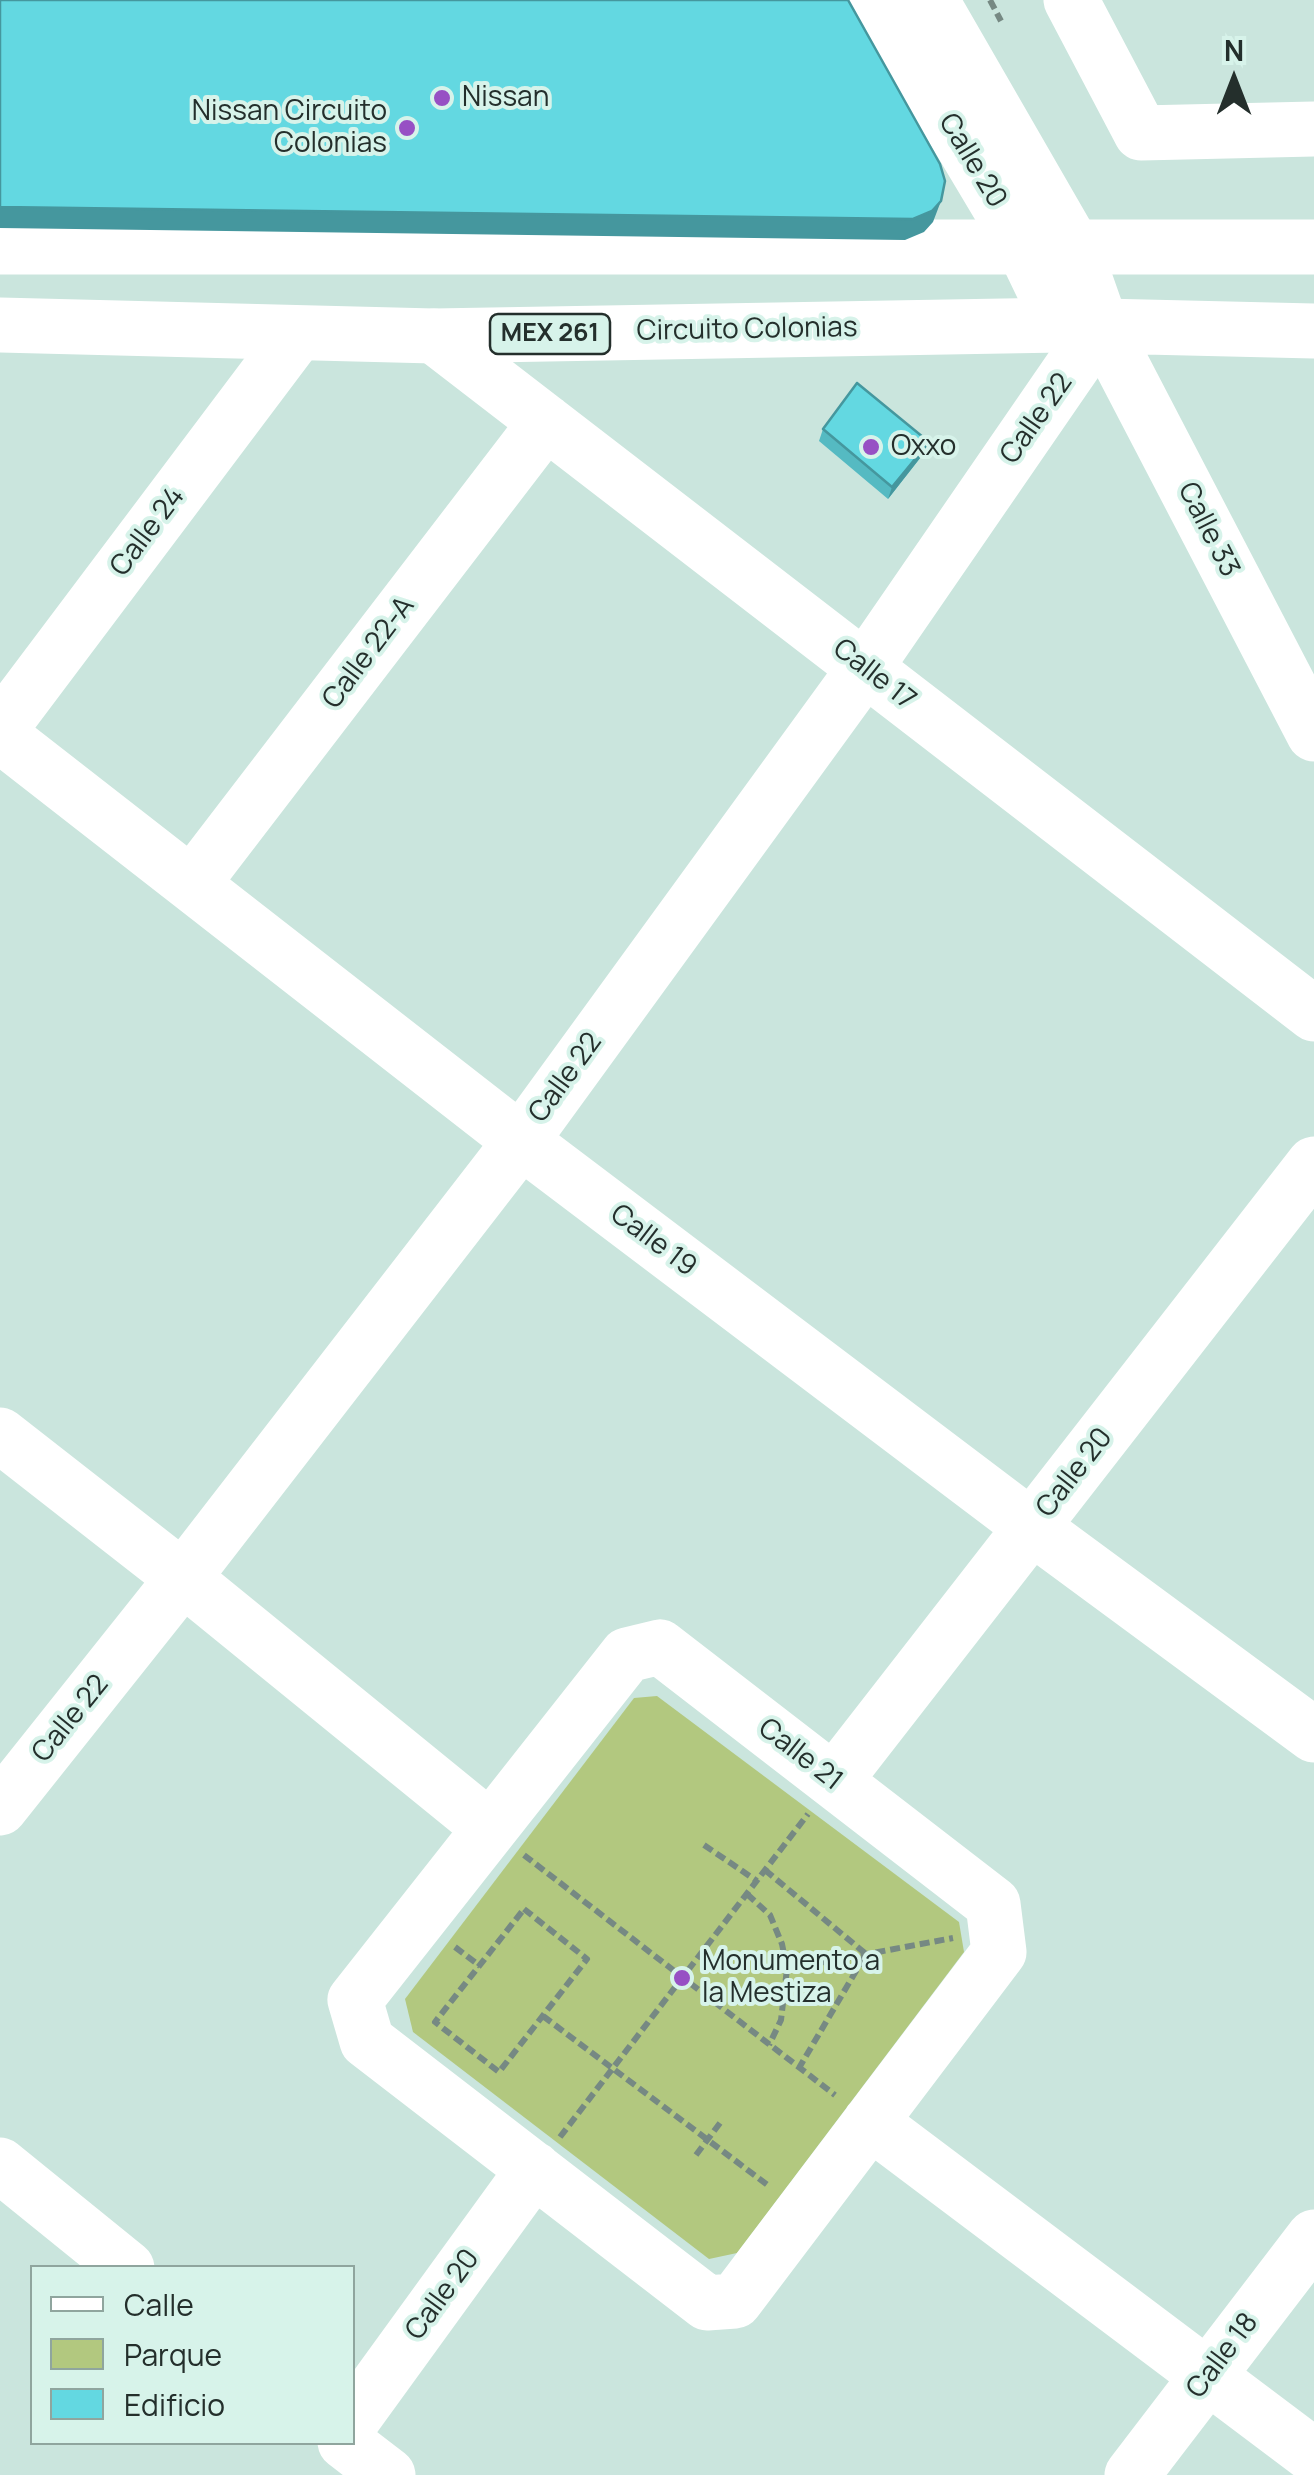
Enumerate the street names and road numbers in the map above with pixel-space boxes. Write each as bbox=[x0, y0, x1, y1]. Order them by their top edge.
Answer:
street label: Calle 20 bbox=[931, 108, 1013, 214]
street label: Circuito Colonias bbox=[636, 311, 858, 349]
road number: MEX 261 bbox=[490, 314, 610, 354]
street label: Calle 22 bbox=[994, 367, 1080, 471]
street label: Calle 33 bbox=[1170, 477, 1246, 583]
street label: Calle 24 bbox=[104, 481, 192, 583]
street label: Calle 22-A bbox=[316, 590, 422, 716]
street label: Calle 17 bbox=[826, 632, 922, 718]
street label: Calle 22 bbox=[522, 1027, 610, 1129]
street label: Calle 19 bbox=[603, 1198, 703, 1284]
street label: Calle 20 bbox=[1030, 1422, 1120, 1524]
street label: Calle 22 bbox=[26, 1669, 116, 1769]
street label: Calle 21 bbox=[751, 1712, 849, 1798]
street label: Calle 20 bbox=[399, 2243, 487, 2347]
street label: Calle 18 bbox=[1180, 2307, 1266, 2405]

